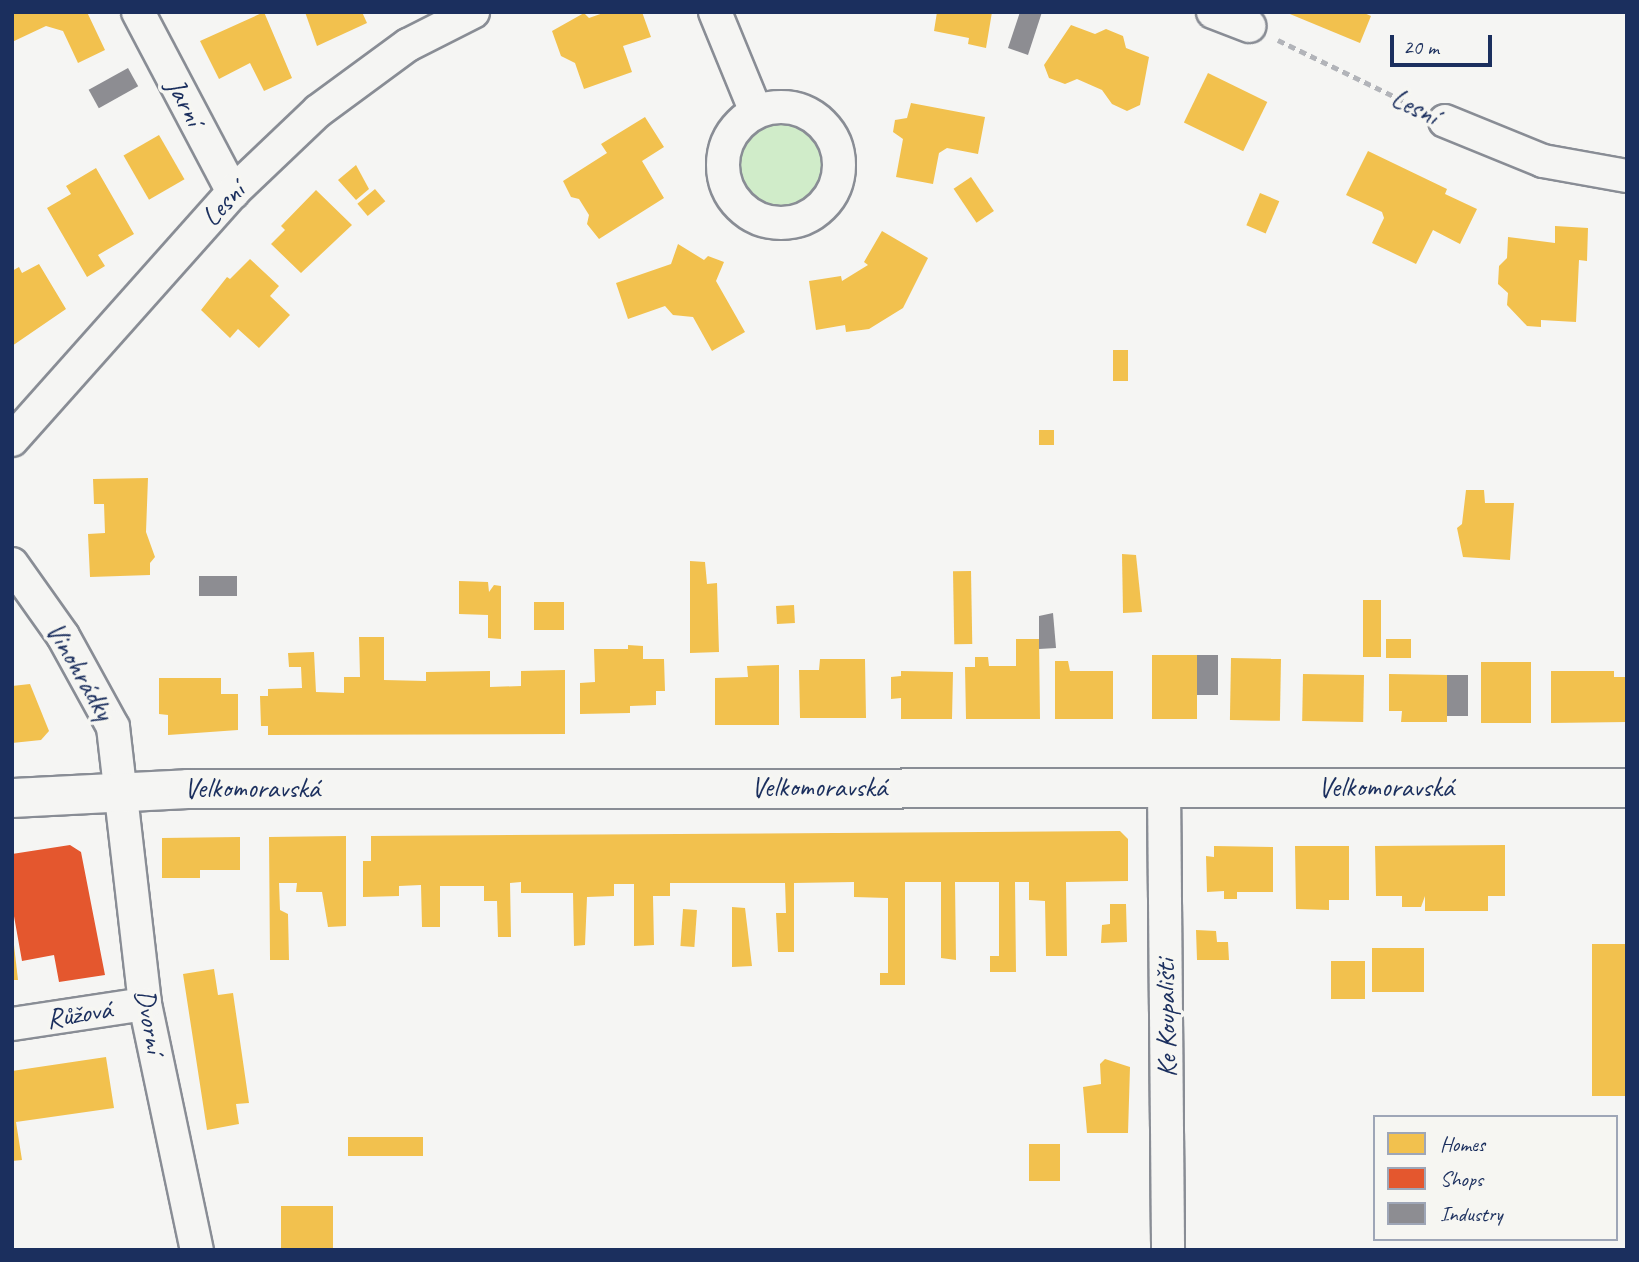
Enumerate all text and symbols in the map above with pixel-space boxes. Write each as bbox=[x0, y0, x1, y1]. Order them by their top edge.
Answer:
scale bar bbox=[1394, 21, 1496, 65]
text: 20 m bbox=[1403, 34, 1439, 60]
street label: Jarní bbox=[159, 73, 211, 131]
street label: Lesní bbox=[1386, 81, 1444, 133]
street label: Lesní bbox=[194, 175, 252, 233]
street label: Vinohrádky bbox=[39, 616, 121, 726]
street label: Velkomoravská bbox=[751, 770, 887, 804]
street label: Velkomoravská bbox=[1318, 770, 1454, 804]
street label: Velkomoravská bbox=[184, 771, 320, 805]
street label: Ke Koupališti bbox=[1148, 959, 1184, 1077]
street label: Dvorní bbox=[128, 987, 172, 1055]
street label: Růžová bbox=[44, 992, 114, 1036]
legend bbox=[1373, 1115, 1618, 1241]
text: Homes bbox=[1440, 1131, 1485, 1157]
text: Shops bbox=[1440, 1166, 1483, 1192]
text: Industry bbox=[1440, 1201, 1503, 1227]

